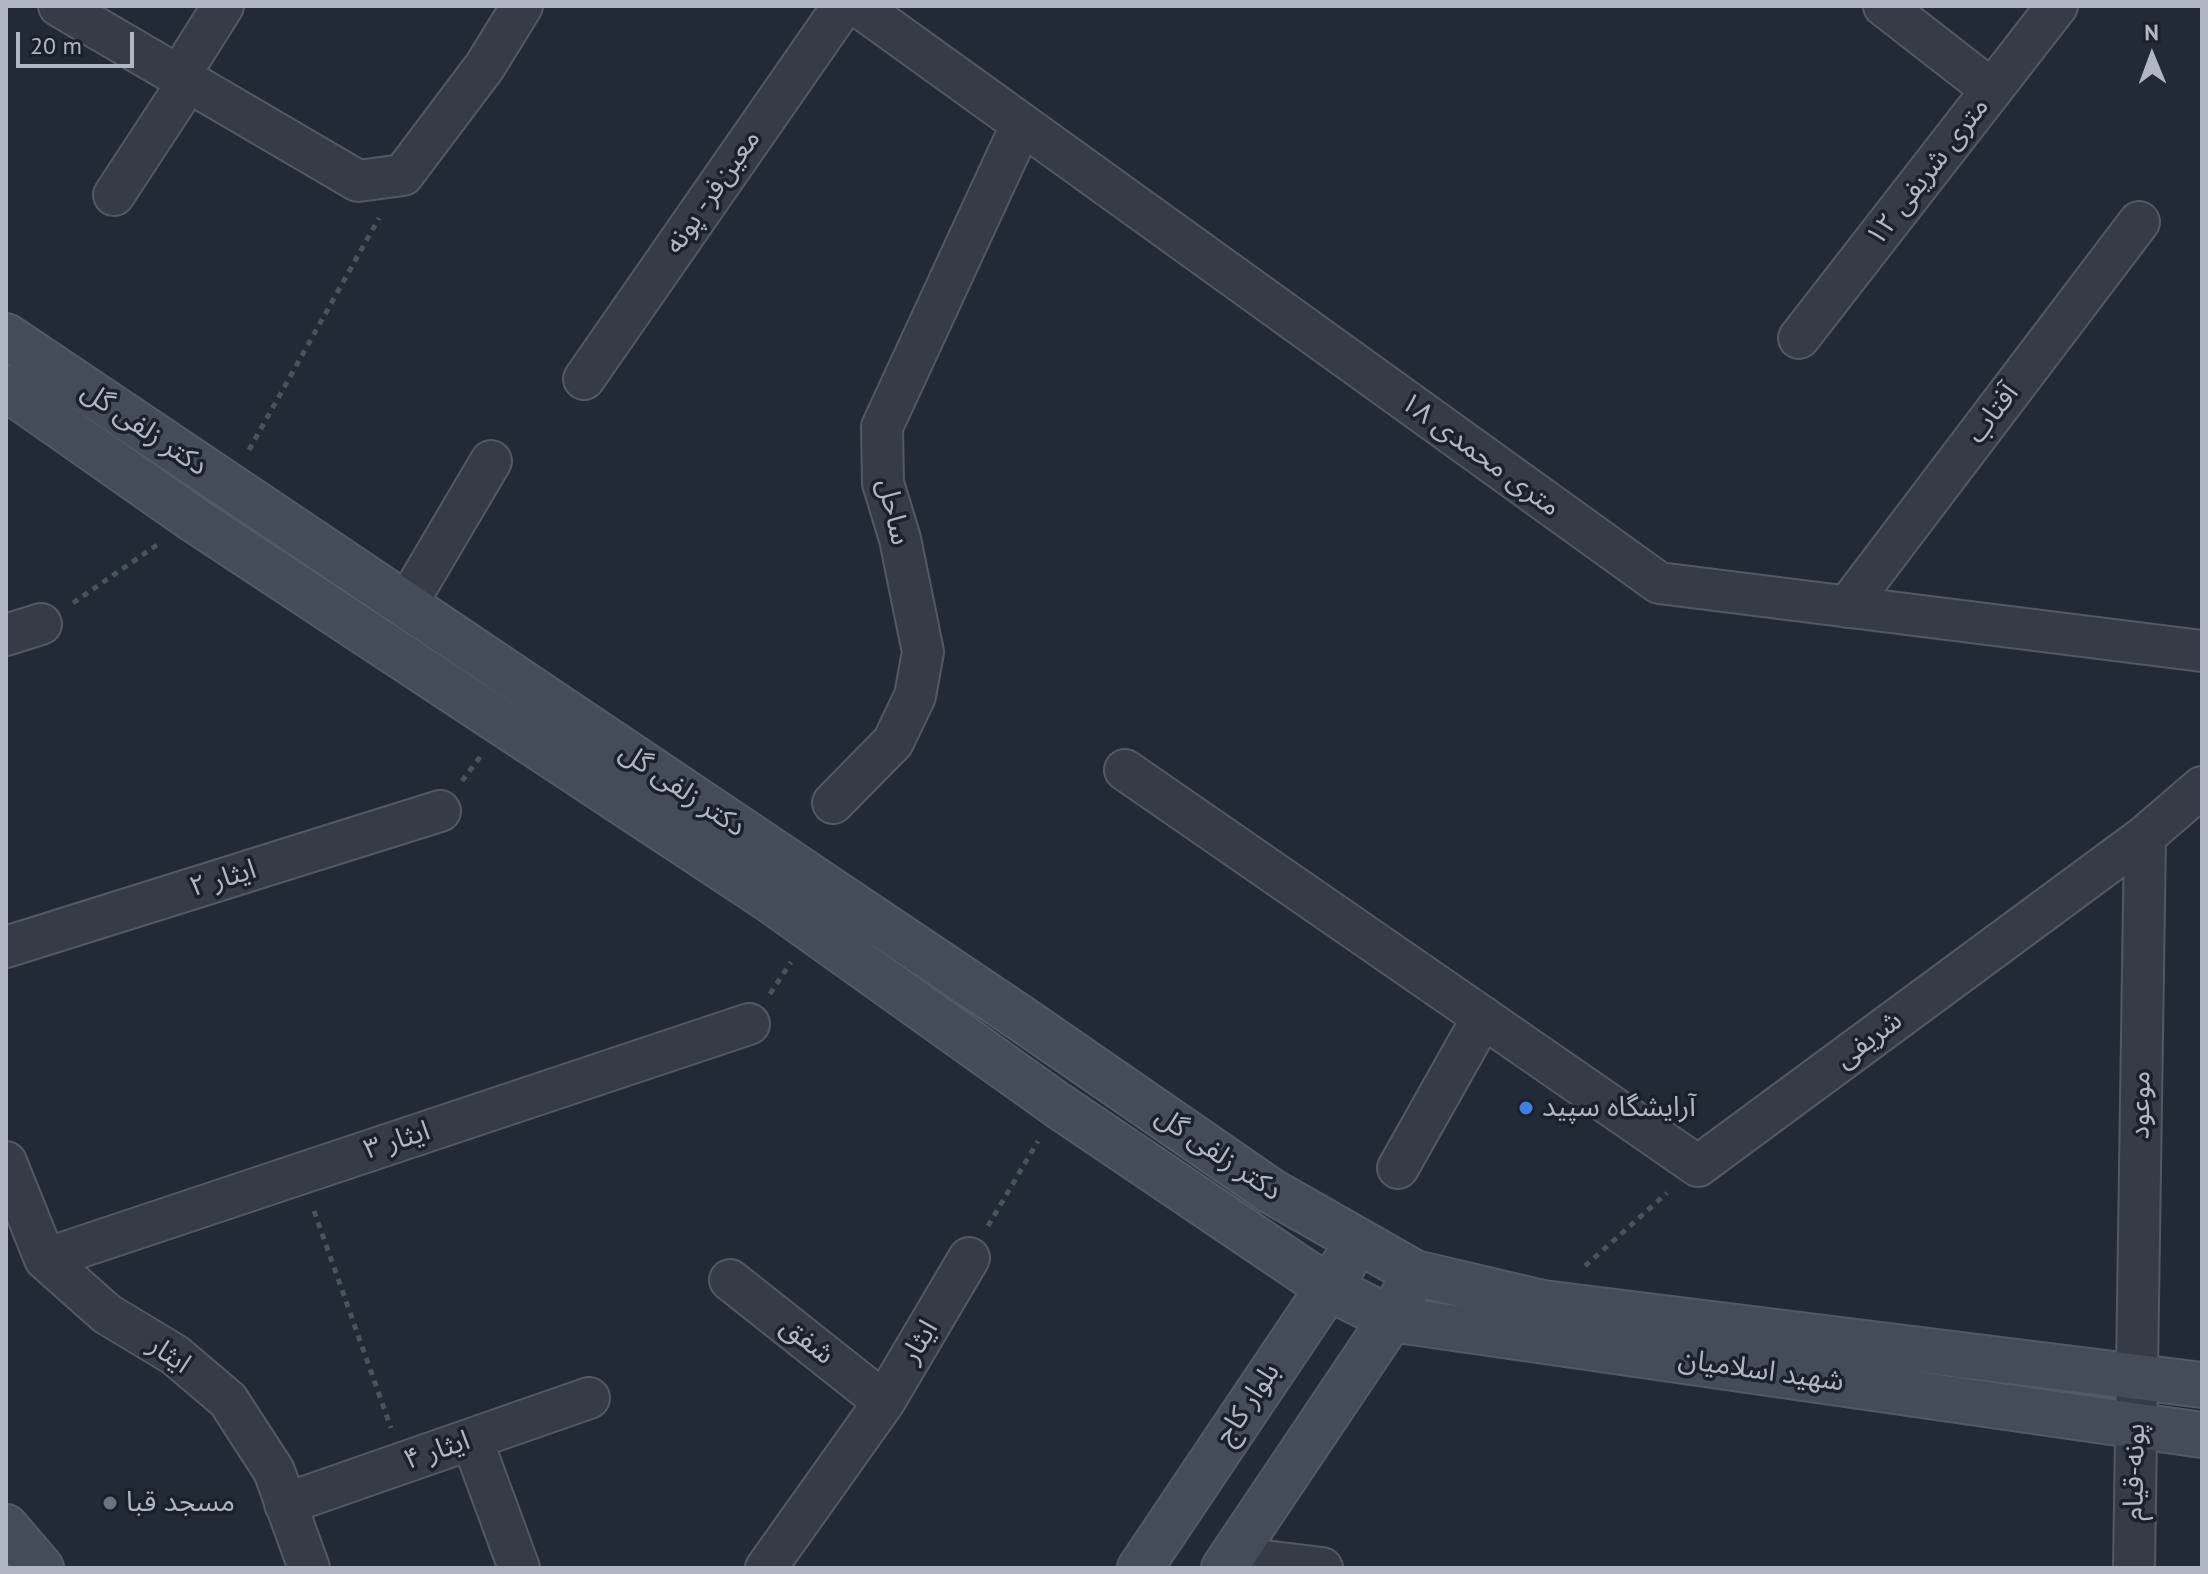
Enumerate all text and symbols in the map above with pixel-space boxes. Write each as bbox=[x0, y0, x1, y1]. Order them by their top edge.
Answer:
scale bar bbox=[20, 16, 138, 66]
north arrow bbox=[2112, 16, 2192, 96]
text: N bbox=[2144, 18, 2159, 46]
text: 20 m bbox=[30, 30, 82, 61]
street label: ۱۲ متری شریفی bbox=[1859, 91, 1997, 253]
street label: معین‌فر- پونه bbox=[658, 123, 768, 261]
street label: دکتر زلفی گل bbox=[75, 375, 213, 483]
street label: آفتاب bbox=[1960, 378, 2026, 450]
street label: ۱۸ متری محمدی bbox=[1394, 386, 1566, 524]
street label: ساحل bbox=[869, 476, 917, 548]
street label: دکتر زلفی گل bbox=[613, 736, 751, 844]
street label: ایثار ۲ bbox=[186, 853, 260, 905]
street label: شریفی bbox=[1829, 1004, 1909, 1076]
street label: موعود bbox=[2124, 1070, 2158, 1140]
place label: آرایشگاه سپید bbox=[1542, 1091, 1696, 1125]
marker: آرایشگاه سپید bbox=[1517, 1099, 1535, 1117]
street label: دکتر زلفی گل bbox=[1149, 1100, 1287, 1208]
street label: ایثار ۳ bbox=[360, 1115, 434, 1167]
street label: شفق bbox=[774, 1310, 840, 1372]
street label: ایثار bbox=[894, 1315, 946, 1369]
street label: ایثار bbox=[141, 1329, 197, 1381]
street label: شهید اسلامیان bbox=[1676, 1343, 1846, 1399]
street label: بلوار کاج bbox=[1209, 1357, 1287, 1451]
street label: پونه-قیام bbox=[2117, 1423, 2153, 1521]
street label: ایثار ۴ bbox=[400, 1424, 474, 1478]
place label: مسجد قبا bbox=[126, 1486, 235, 1520]
marker: مسجد قبا bbox=[101, 1494, 119, 1512]

